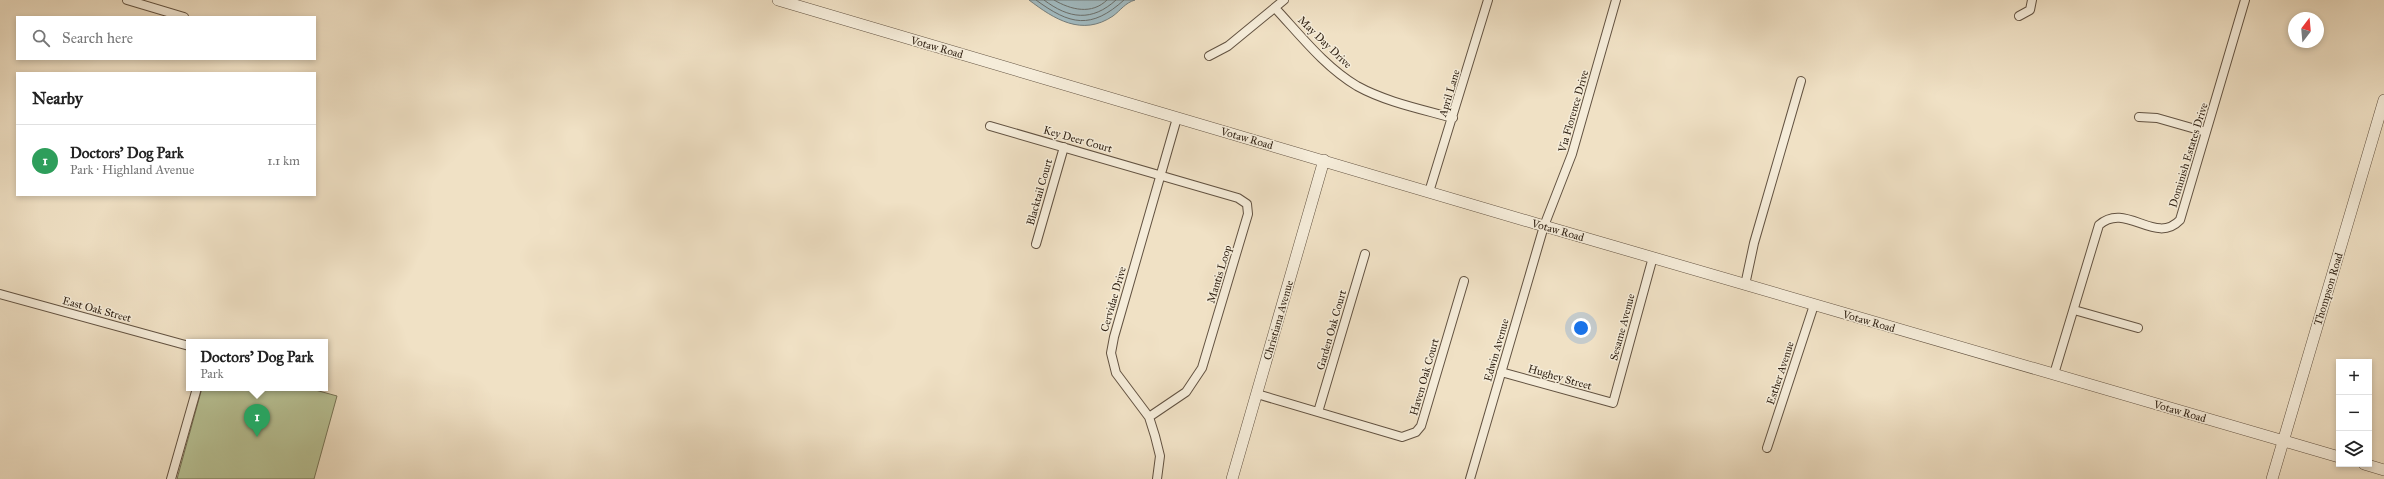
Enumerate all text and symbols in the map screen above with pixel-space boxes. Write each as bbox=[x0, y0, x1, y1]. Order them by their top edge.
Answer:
north arrow bbox=[2288, 12, 2324, 48]
street label: May Day Drive bbox=[1295, 14, 1354, 71]
search box bbox=[16, 16, 316, 60]
icon: search bbox=[30, 27, 52, 49]
text: Search here bbox=[62, 29, 133, 47]
street label: Votaw Road bbox=[908, 34, 965, 61]
street label: April Lane bbox=[1436, 68, 1463, 119]
street label: Via Florence Drive bbox=[1555, 68, 1592, 155]
text: Nearby bbox=[32, 88, 83, 109]
street label: Dominish Estates Drive bbox=[2166, 101, 2211, 209]
street label: Key Deer Court bbox=[1042, 123, 1114, 156]
street label: Votaw Road bbox=[1218, 125, 1275, 152]
text: Doctors' Dog Park bbox=[70, 144, 184, 162]
text: 1 bbox=[42, 153, 48, 169]
text: 1.1 km bbox=[267, 153, 300, 169]
street label: Blacktail Court bbox=[1024, 157, 1055, 227]
text: Park · Highland Avenue bbox=[70, 162, 194, 178]
street label: Votaw Road bbox=[1529, 217, 1586, 244]
street label: Mantis Loop bbox=[1204, 243, 1235, 305]
street label: Thompson Road bbox=[2311, 251, 2346, 327]
street label: Cervidae Drive bbox=[1098, 265, 1129, 333]
street label: Christiana Avenue bbox=[1261, 278, 1296, 361]
street label: Garden Oak Court bbox=[1314, 288, 1349, 372]
street label: Sesame Avenue bbox=[1607, 292, 1638, 362]
street label: East Oak Street bbox=[61, 294, 133, 325]
street label: Votaw Road bbox=[1840, 308, 1897, 335]
street label: Edwin Avenue bbox=[1481, 317, 1512, 383]
your location bbox=[1571, 318, 1591, 338]
street label: Haven Oak Court bbox=[1407, 337, 1442, 417]
popup bbox=[186, 339, 328, 391]
street label: Esther Avenue bbox=[1764, 339, 1797, 407]
text: Doctors' Dog Park bbox=[200, 348, 314, 366]
map controls bbox=[2336, 359, 2372, 467]
button: + bbox=[2336, 359, 2372, 395]
street label: Hughey Street bbox=[1526, 362, 1593, 393]
text: Park bbox=[200, 366, 224, 382]
button: − bbox=[2336, 395, 2372, 431]
street label: Votaw Road bbox=[2151, 398, 2208, 425]
pin: 1 bbox=[244, 404, 270, 437]
button: layers bbox=[2336, 431, 2372, 467]

